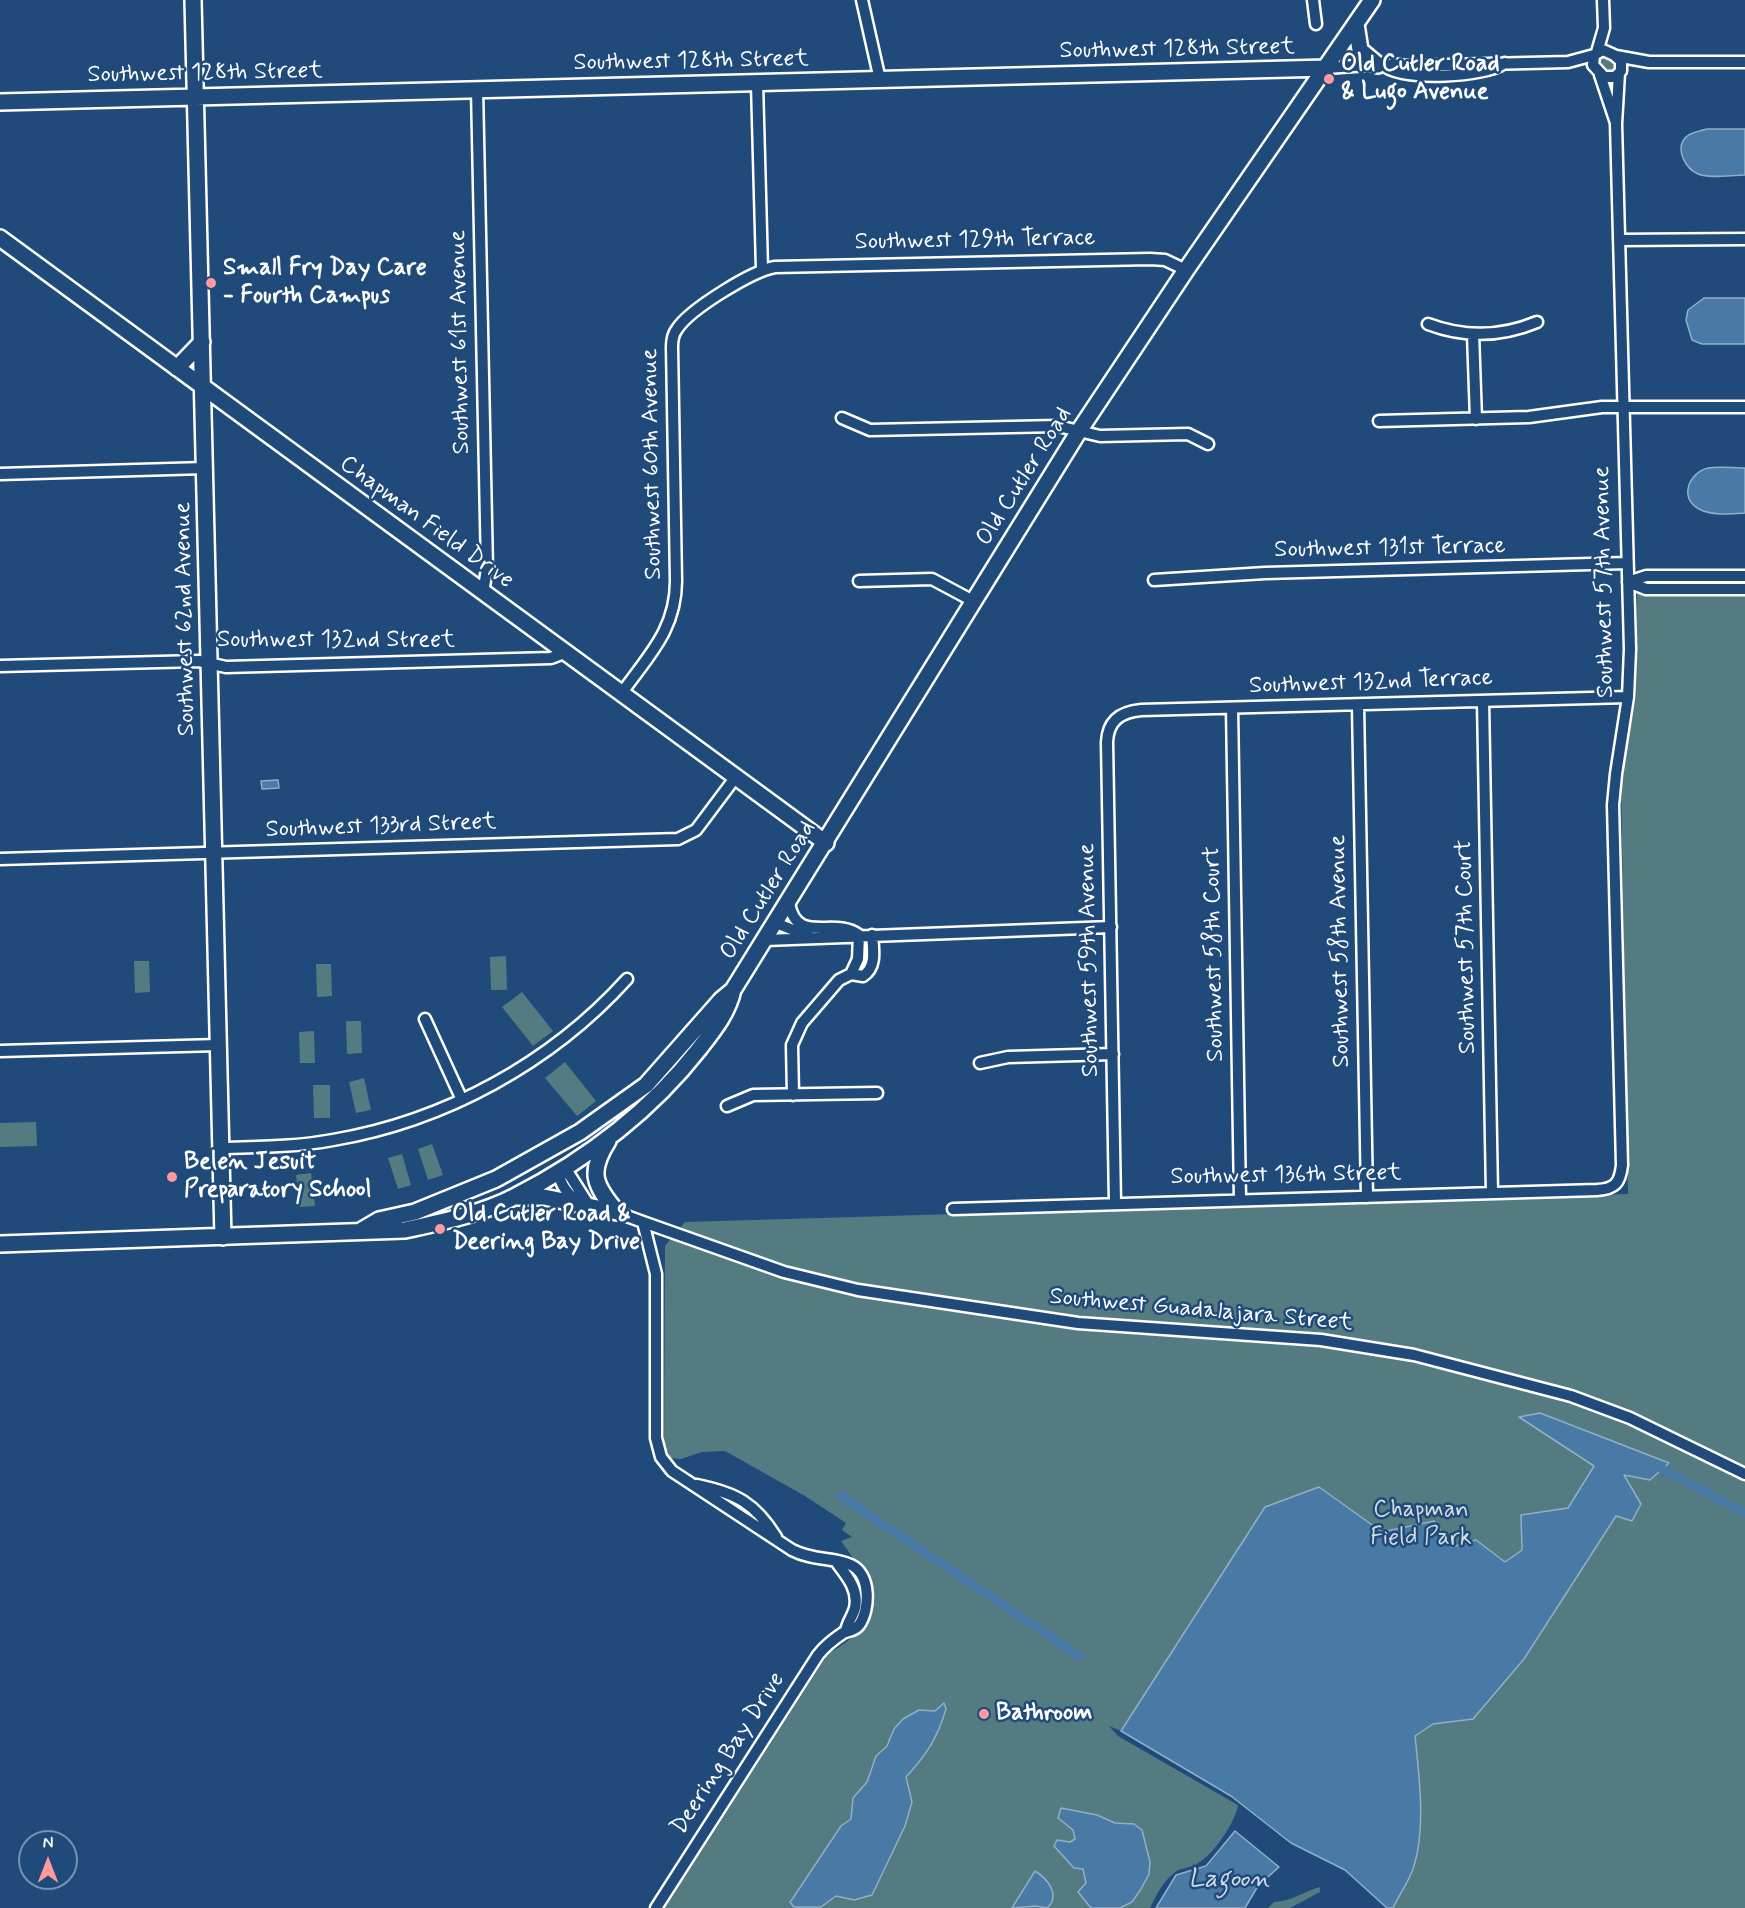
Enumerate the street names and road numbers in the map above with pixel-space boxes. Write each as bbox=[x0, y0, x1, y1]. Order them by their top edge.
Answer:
street label: Southwest 128th Street bbox=[1059, 34, 1295, 66]
street label: Southwest 128th Street bbox=[573, 46, 809, 78]
street label: Southwest 128th Street bbox=[87, 58, 323, 90]
street label: Southwest 129th Terrace bbox=[854, 224, 1096, 258]
street label: Southwest 61st Avenue bbox=[445, 230, 477, 454]
street label: Southwest 60th Avenue bbox=[637, 348, 669, 580]
street label: Old Cutler Road bbox=[971, 402, 1079, 552]
street label: Chapman Field Drive bbox=[333, 450, 519, 596]
street label: Southwest 57th Avenue bbox=[1589, 466, 1621, 698]
street label: Southwest 62nd Avenue bbox=[170, 502, 202, 736]
street label: Southwest 131st Terrace bbox=[1274, 533, 1506, 565]
street label: Southwest 132nd Street bbox=[217, 627, 455, 655]
street label: Southwest 132nd Terrace bbox=[1249, 664, 1493, 702]
street label: Southwest 133rd Street bbox=[265, 809, 497, 845]
street label: Old Cutler Road bbox=[715, 816, 823, 966]
street label: Southwest 58th Avenue bbox=[1325, 834, 1357, 1068]
street label: Southwest 57th Court bbox=[1451, 840, 1483, 1054]
street label: Southwest 59th Avenue bbox=[1074, 843, 1106, 1077]
street label: Southwest 58th Court bbox=[1199, 846, 1231, 1062]
street label: Southwest 136th Street bbox=[1170, 1160, 1402, 1192]
street label: Southwest Guadalajara Street bbox=[1048, 1283, 1354, 1339]
street label: Deering Bay Drive bbox=[666, 1667, 792, 1841]

